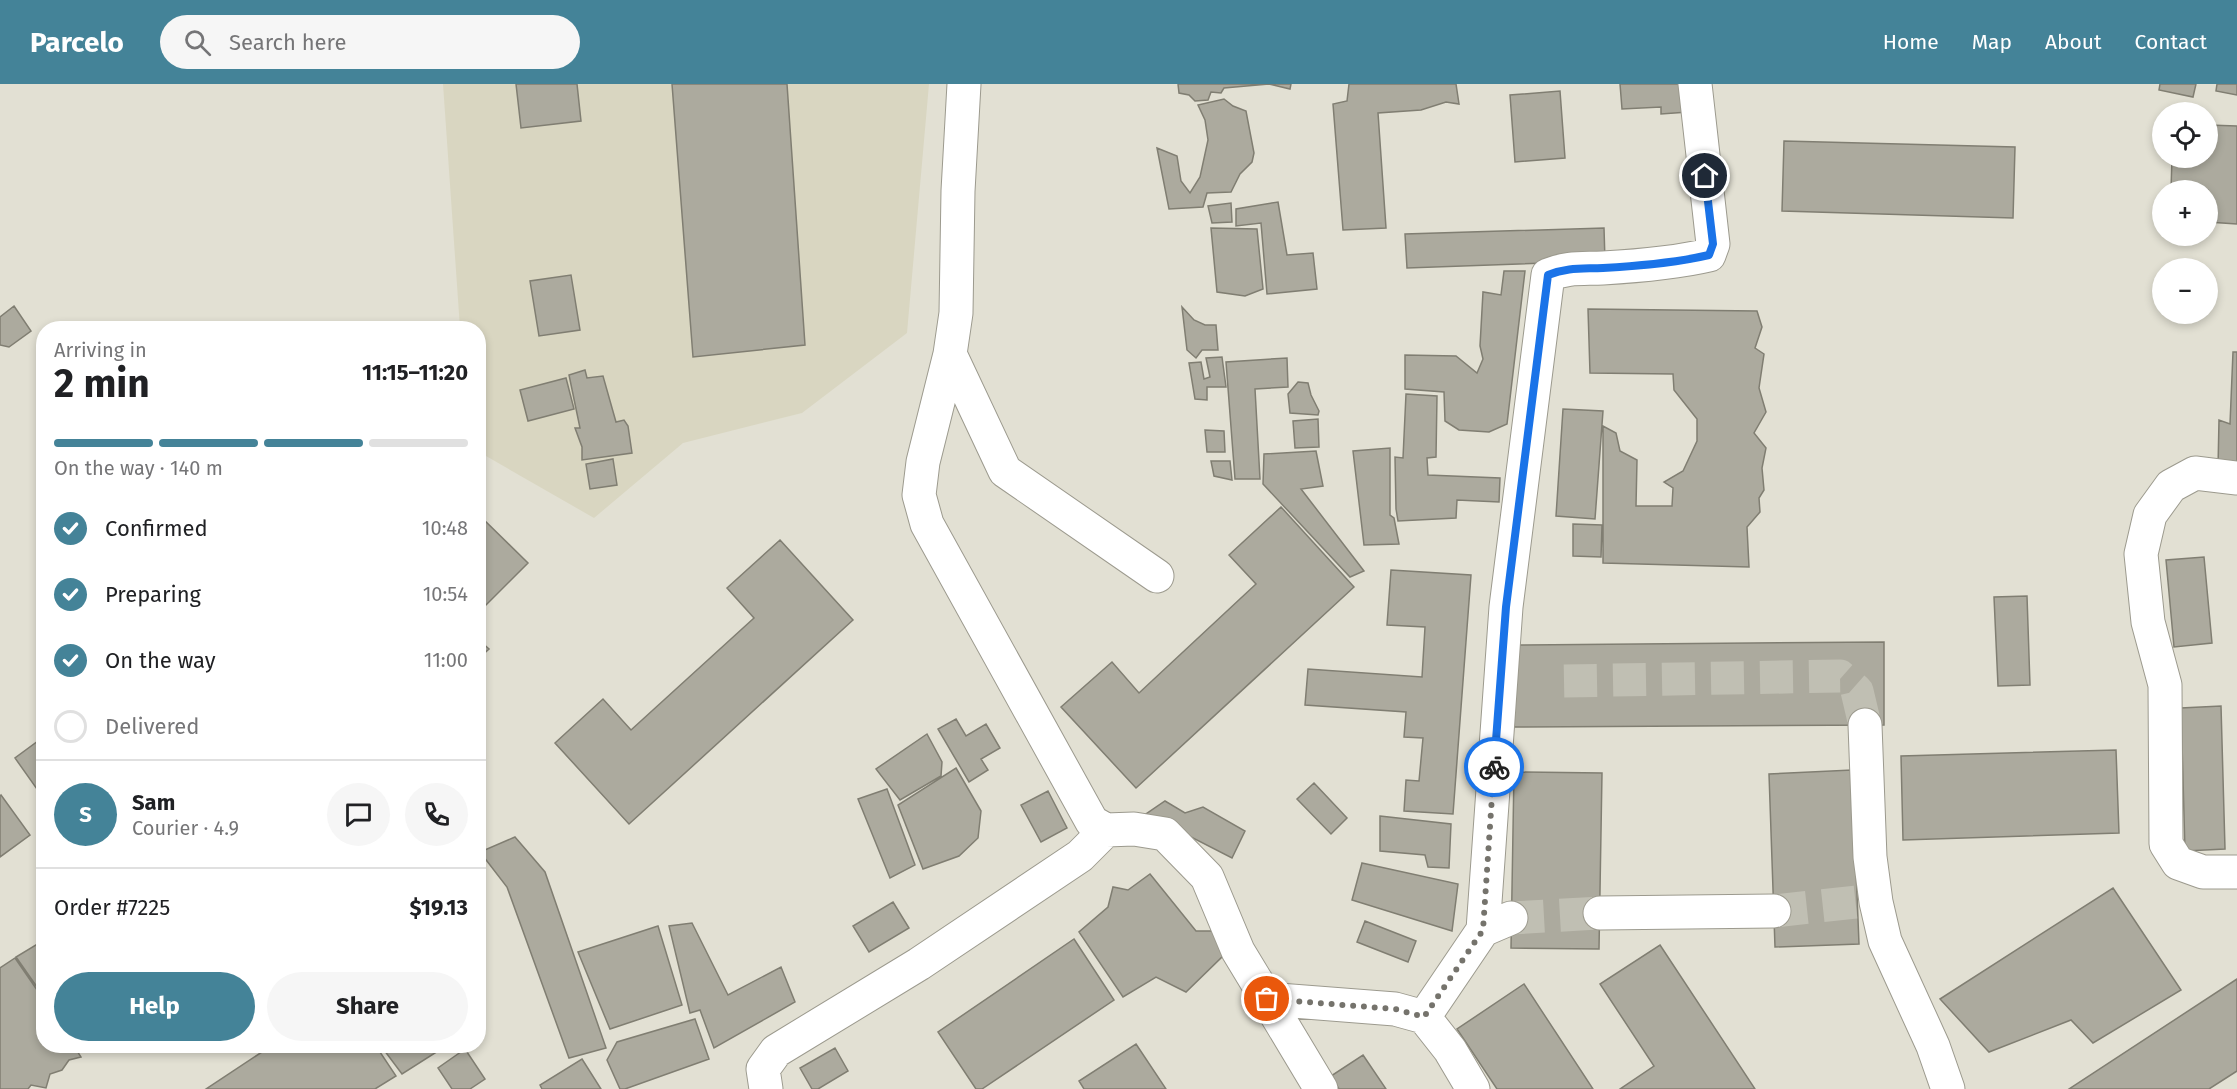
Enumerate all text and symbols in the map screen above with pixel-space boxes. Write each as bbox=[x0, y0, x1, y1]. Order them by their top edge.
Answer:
search box bbox=[160, 15, 580, 69]
text: Parcelo bbox=[30, 26, 124, 59]
icon: search bbox=[181, 26, 214, 59]
text: Search here bbox=[229, 29, 346, 56]
text: Home bbox=[1883, 29, 1939, 55]
text: Map bbox=[1972, 29, 2012, 55]
text: About bbox=[2045, 29, 2102, 55]
text: Contact bbox=[2135, 29, 2207, 55]
map controls bbox=[2152, 102, 2218, 324]
button: locate bbox=[2152, 102, 2218, 168]
pin bbox=[1679, 150, 1730, 201]
icon: home bbox=[1688, 159, 1721, 192]
button: + bbox=[2152, 180, 2218, 246]
button: − bbox=[2152, 258, 2218, 324]
text: Arriving in bbox=[54, 338, 147, 362]
text: 11:15–11:20 bbox=[362, 359, 468, 386]
text: 2 min bbox=[54, 361, 150, 407]
text: On the way · 140 m bbox=[54, 456, 223, 480]
icon: check bbox=[54, 512, 87, 545]
text: Confirmed bbox=[105, 515, 208, 542]
text: 10:48 bbox=[422, 516, 468, 540]
icon: check bbox=[54, 578, 87, 611]
text: Preparing bbox=[105, 581, 201, 608]
text: 10:54 bbox=[423, 582, 468, 606]
icon: check bbox=[54, 644, 87, 677]
text: On the way bbox=[105, 647, 216, 674]
text: 11:00 bbox=[424, 648, 468, 672]
text: Delivered bbox=[105, 713, 200, 740]
courier bbox=[1464, 737, 1524, 797]
icon: bike bbox=[1478, 751, 1511, 784]
button: chat bbox=[327, 783, 390, 846]
button: phone bbox=[405, 783, 468, 846]
text: Sam bbox=[132, 789, 175, 816]
text: S bbox=[79, 801, 92, 828]
text: Courier · 4.9 bbox=[132, 816, 239, 840]
text: Order #7225 bbox=[54, 894, 170, 921]
text: $19.13 bbox=[409, 894, 468, 921]
button: Help bbox=[54, 972, 255, 1041]
button: Share bbox=[267, 972, 468, 1041]
pin bbox=[1241, 973, 1292, 1024]
icon: bag bbox=[1250, 982, 1283, 1015]

